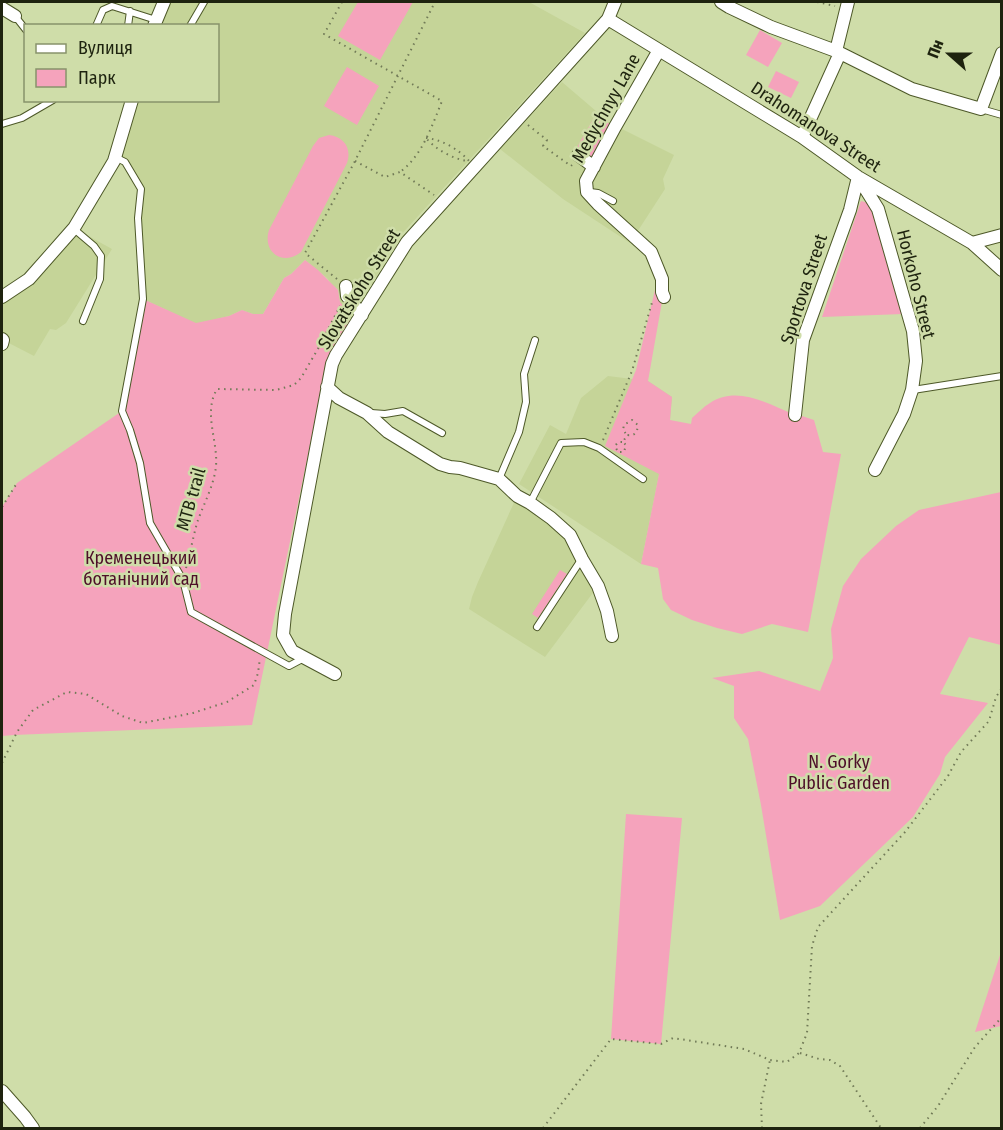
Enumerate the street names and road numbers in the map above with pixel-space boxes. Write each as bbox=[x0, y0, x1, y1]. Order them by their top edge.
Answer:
street label: Medychnyy Lane bbox=[567, 50, 645, 166]
street label: Drahomanova Street bbox=[747, 77, 885, 177]
street label: Slovatskoho Street bbox=[313, 224, 405, 353]
street label: Horkoho Street bbox=[892, 227, 940, 341]
street label: Sportova Street bbox=[776, 231, 832, 347]
street label: MTB trail bbox=[172, 465, 211, 533]

